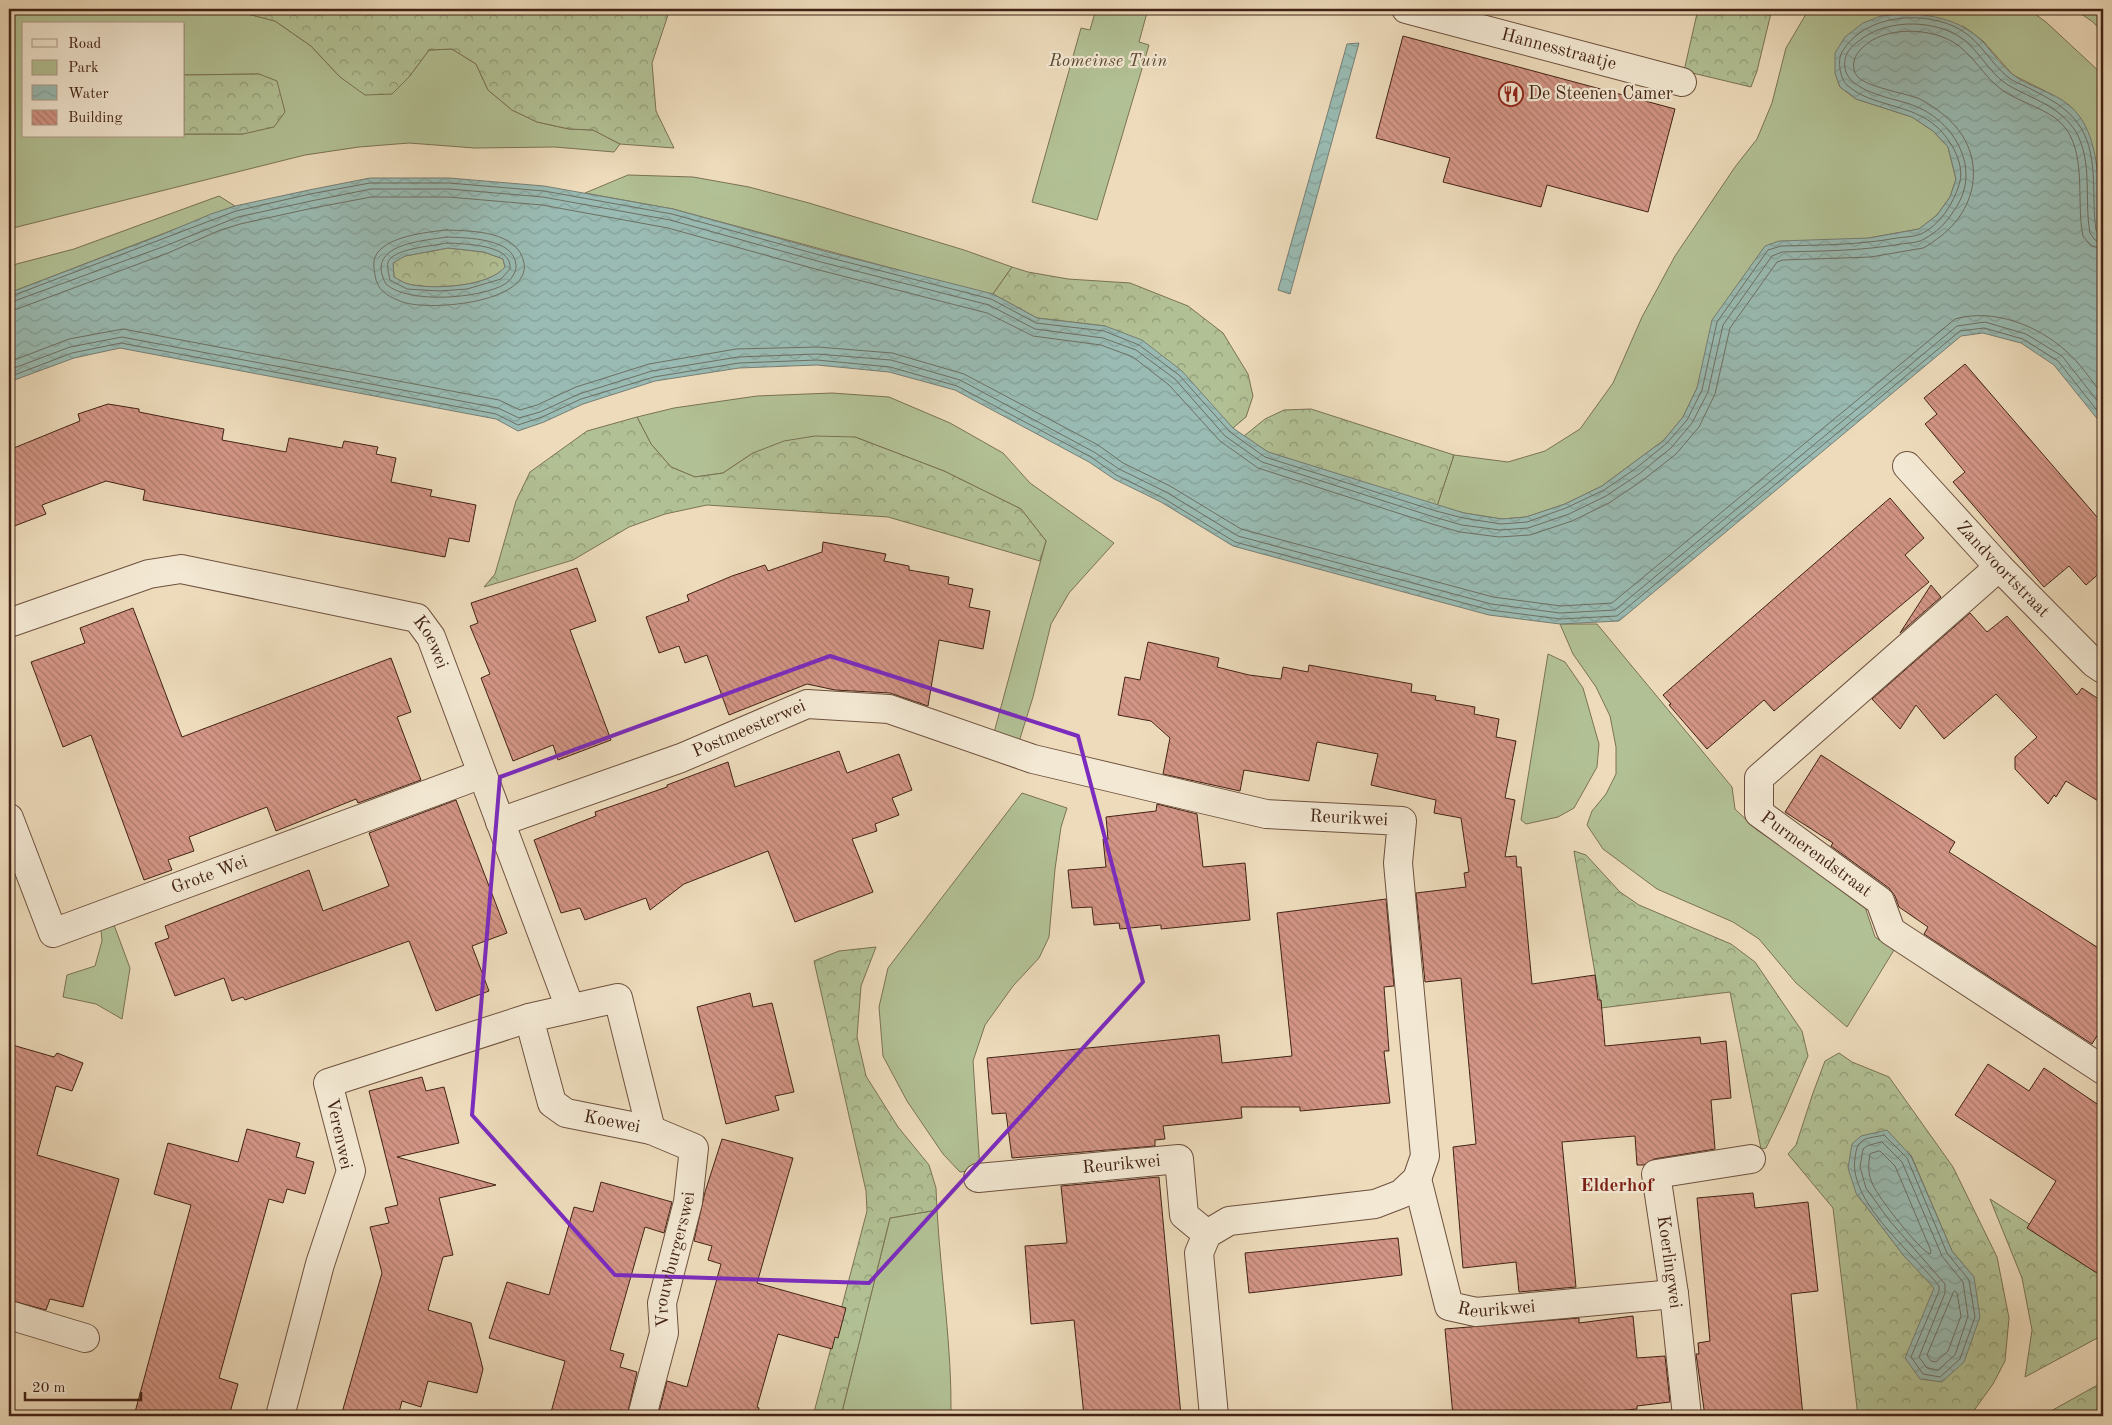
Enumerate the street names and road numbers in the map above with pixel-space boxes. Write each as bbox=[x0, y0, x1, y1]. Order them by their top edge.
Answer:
street label: Hannesstraatje bbox=[1499, 26, 1618, 73]
street label: Zandvoortstraat bbox=[1953, 518, 2053, 621]
street label: Koewei bbox=[410, 612, 451, 671]
street label: Postmeesterwei bbox=[690, 697, 808, 761]
street label: Reurikwei bbox=[1309, 807, 1389, 829]
street label: Purmerendstraat bbox=[1757, 808, 1875, 901]
street label: Grote Wei bbox=[169, 853, 250, 897]
street label: Verenwei bbox=[323, 1097, 355, 1171]
street label: Koewei bbox=[582, 1108, 642, 1136]
street label: Reurikwei bbox=[1081, 1152, 1162, 1177]
street label: Vrouwburgerswei bbox=[652, 1190, 698, 1328]
street label: Koerlingwei bbox=[1654, 1214, 1684, 1310]
street label: Reurikwei bbox=[1456, 1298, 1536, 1321]

